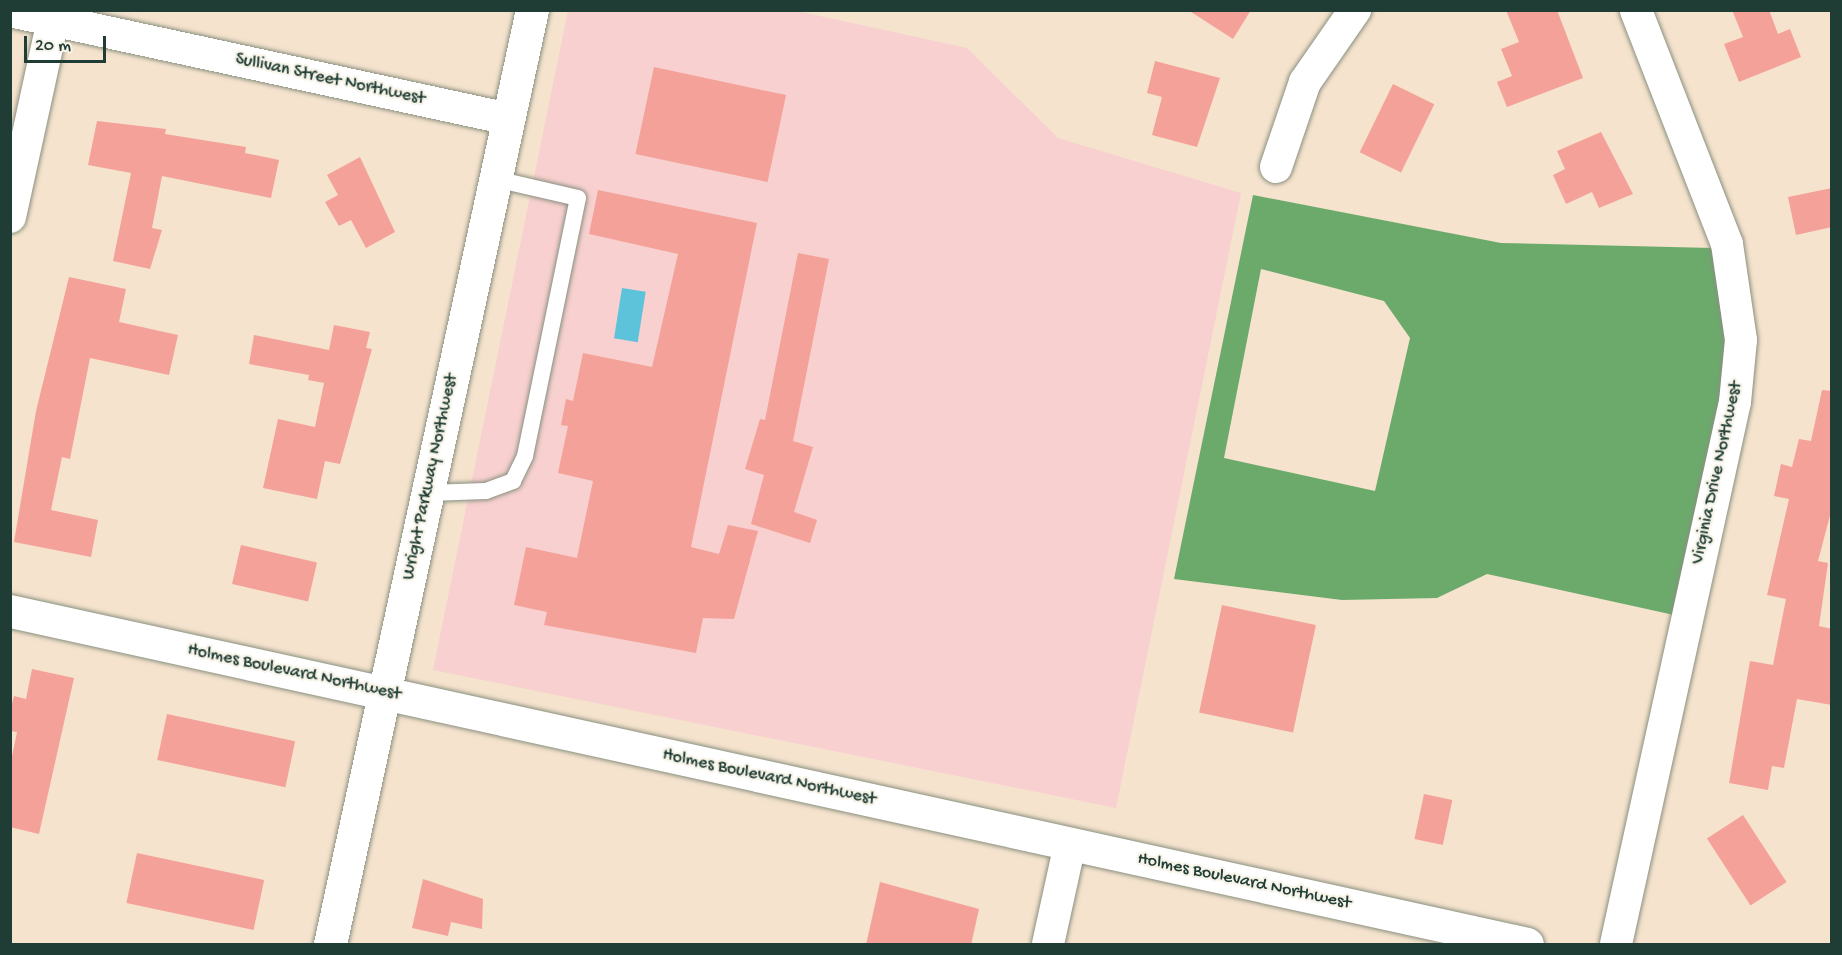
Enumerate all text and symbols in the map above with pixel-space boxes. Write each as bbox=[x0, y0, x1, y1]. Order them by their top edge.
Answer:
scale bar bbox=[27, 24, 110, 62]
text: 20 m bbox=[35, 36, 71, 57]
street label: Sullivan Street Northwest bbox=[233, 49, 427, 111]
street label: Wright Parkway Northwest bbox=[399, 372, 463, 582]
street label: Virginia Drive Northwest bbox=[1688, 380, 1748, 566]
street label: Holmes Boulevard Northwest bbox=[185, 640, 403, 706]
street label: Holmes Boulevard Northwest bbox=[660, 745, 878, 811]
street label: Holmes Boulevard Northwest bbox=[1135, 849, 1353, 915]

